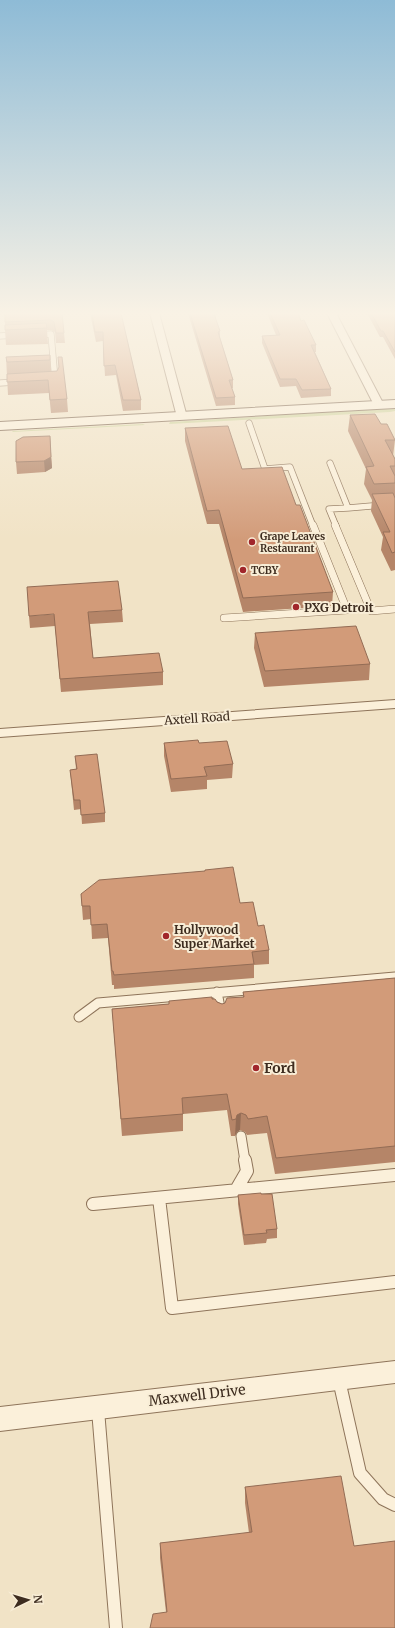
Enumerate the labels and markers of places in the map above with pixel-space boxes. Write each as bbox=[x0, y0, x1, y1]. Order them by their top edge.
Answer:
place label: Grape Leaves Restaurant bbox=[260, 530, 325, 555]
marker: Grape Leaves Restaurant bbox=[247, 537, 257, 547]
place label: TCBY bbox=[251, 564, 279, 577]
marker: TCBY bbox=[238, 565, 248, 575]
place label: PXG Detroit bbox=[304, 600, 374, 615]
marker: PXG Detroit bbox=[291, 602, 301, 612]
place label: Hollywood Super Market bbox=[174, 922, 255, 951]
marker: Hollywood Super Market bbox=[161, 931, 171, 941]
place label: Ford bbox=[264, 1059, 296, 1077]
marker: Ford bbox=[251, 1063, 261, 1073]

